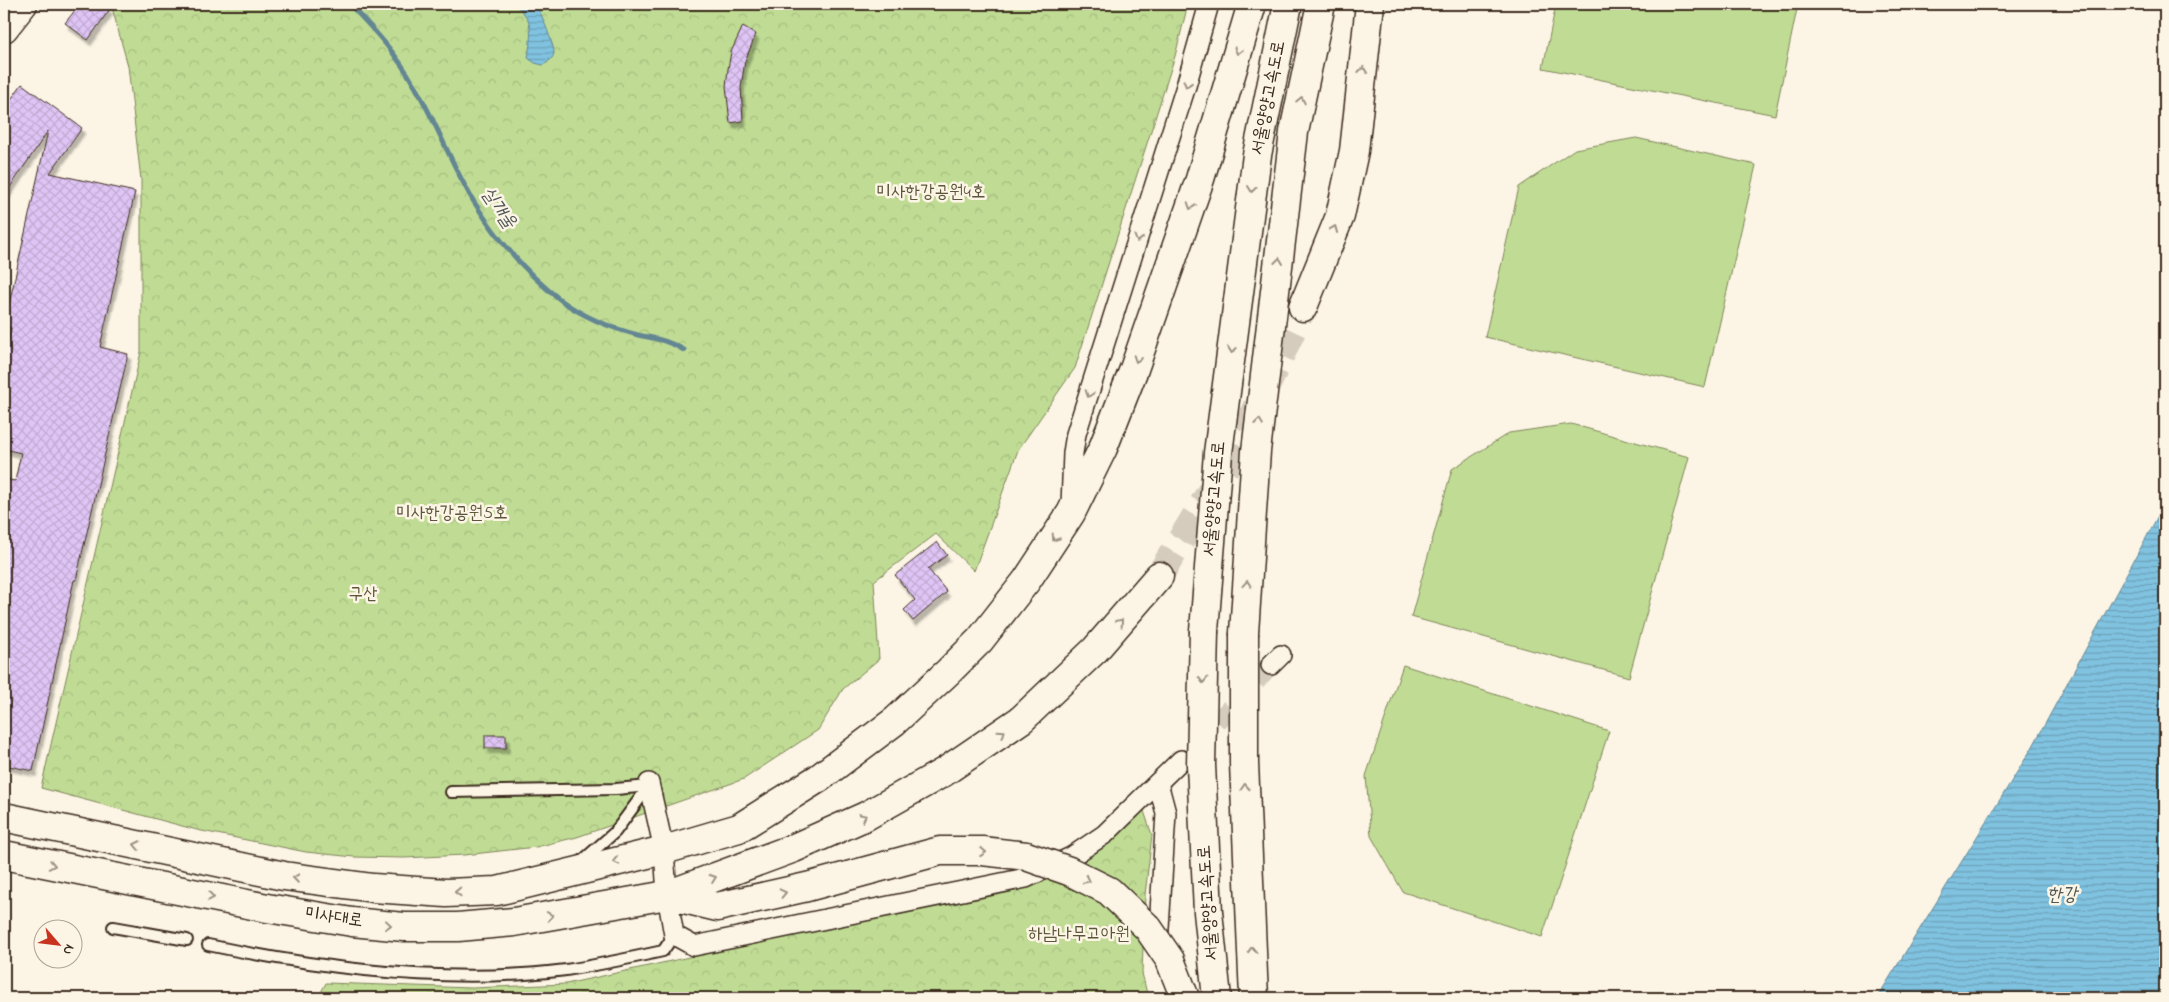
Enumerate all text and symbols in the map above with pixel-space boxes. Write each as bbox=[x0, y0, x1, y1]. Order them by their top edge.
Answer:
street label: 서울양양고속도로 bbox=[1245, 39, 1293, 157]
one-way arrow bbox=[1233, 46, 1244, 55]
one-way arrow bbox=[1357, 66, 1368, 74]
one-way arrow bbox=[1182, 80, 1192, 88]
one-way arrow bbox=[1295, 95, 1305, 104]
park label: 미사한강공원4호 bbox=[877, 180, 985, 206]
water label: 실개울 bbox=[474, 181, 522, 235]
one-way arrow bbox=[1248, 185, 1258, 193]
one-way arrow bbox=[1187, 201, 1197, 210]
one-way arrow bbox=[1329, 226, 1339, 234]
one-way arrow bbox=[1134, 235, 1144, 243]
one-way arrow bbox=[1273, 256, 1284, 264]
one-way arrow bbox=[1227, 347, 1238, 355]
one-way arrow bbox=[1133, 355, 1143, 363]
one-way arrow bbox=[1085, 390, 1095, 398]
one-way arrow bbox=[1253, 418, 1264, 426]
street label: 서울양양고속도로 bbox=[1197, 440, 1233, 558]
park label: 미사한강공원5호 bbox=[396, 501, 508, 527]
one-way arrow bbox=[1051, 533, 1061, 542]
one-way arrow bbox=[1241, 580, 1252, 588]
park label: 구산 bbox=[349, 582, 378, 608]
one-way arrow bbox=[1114, 618, 1123, 627]
one-way arrow bbox=[1198, 676, 1208, 684]
one-way arrow bbox=[996, 730, 1006, 739]
one-way arrow bbox=[1240, 783, 1250, 790]
one-way arrow bbox=[858, 813, 867, 823]
one-way arrow bbox=[132, 840, 141, 851]
street label: 서울양양고속도로 bbox=[1192, 844, 1226, 962]
one-way arrow bbox=[979, 846, 987, 857]
one-way arrow bbox=[612, 855, 621, 866]
one-way arrow bbox=[47, 859, 56, 869]
one-way arrow bbox=[292, 873, 300, 884]
one-way arrow bbox=[708, 874, 717, 884]
one-way arrow bbox=[1082, 874, 1091, 884]
water label: 한강 bbox=[2047, 882, 2080, 909]
one-way arrow bbox=[453, 887, 461, 898]
one-way arrow bbox=[778, 888, 787, 899]
one-way arrow bbox=[206, 891, 215, 902]
street label: 미사대로 bbox=[304, 901, 364, 935]
one-way arrow bbox=[546, 912, 555, 922]
one-way arrow bbox=[385, 919, 393, 930]
north arrow bbox=[32, 920, 82, 970]
park label: 하남나무고아원 bbox=[1028, 922, 1130, 948]
text: N bbox=[57, 940, 80, 959]
one-way arrow bbox=[1247, 945, 1257, 953]

